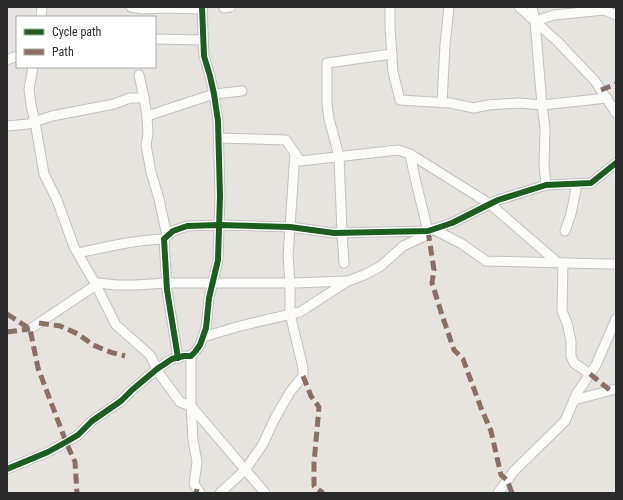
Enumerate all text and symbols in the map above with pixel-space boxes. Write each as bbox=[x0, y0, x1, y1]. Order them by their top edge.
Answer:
legend bbox=[16, 16, 156, 68]
text: Cycle path bbox=[52, 25, 102, 39]
text: Path bbox=[52, 45, 74, 59]

